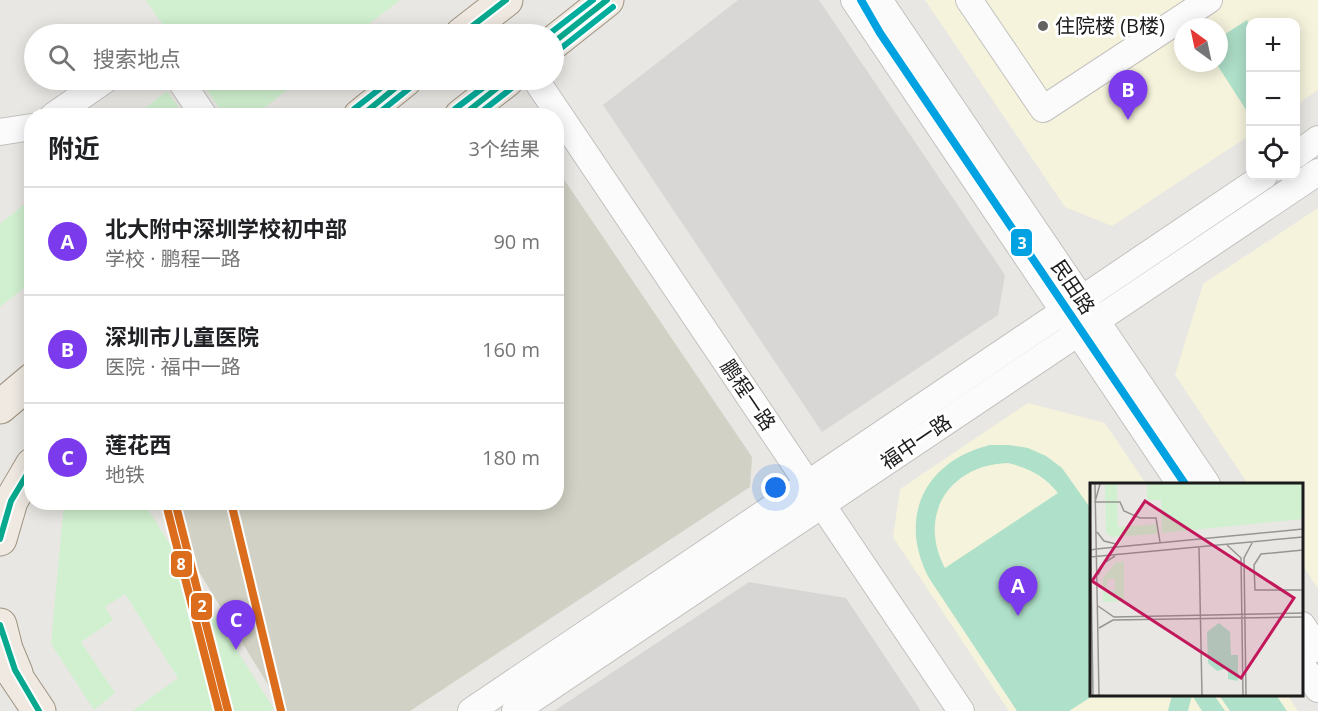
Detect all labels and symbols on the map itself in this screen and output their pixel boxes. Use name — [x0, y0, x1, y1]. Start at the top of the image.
place label: 住院楼 (B楼) — [1055, 12, 1165, 39]
north arrow — [1174, 18, 1228, 72]
marker: 住院楼 (B楼) — [1036, 19, 1050, 33]
pin: B — [1108, 70, 1148, 120]
line badge: 3 — [1010, 228, 1033, 257]
text: 3 — [1017, 232, 1027, 254]
street label: 民田路 — [1045, 254, 1101, 319]
street label: 鹏程一路 — [715, 354, 782, 435]
street label: 福中一路 — [875, 408, 956, 475]
your location — [761, 473, 790, 502]
inset map — [1090, 483, 1303, 696]
line badge: 8 — [170, 550, 193, 578]
text: 8 — [176, 553, 186, 575]
pin: A — [998, 566, 1038, 616]
line badge: 2 — [190, 592, 213, 621]
text: 2 — [197, 595, 207, 617]
pin: C — [216, 600, 256, 650]

